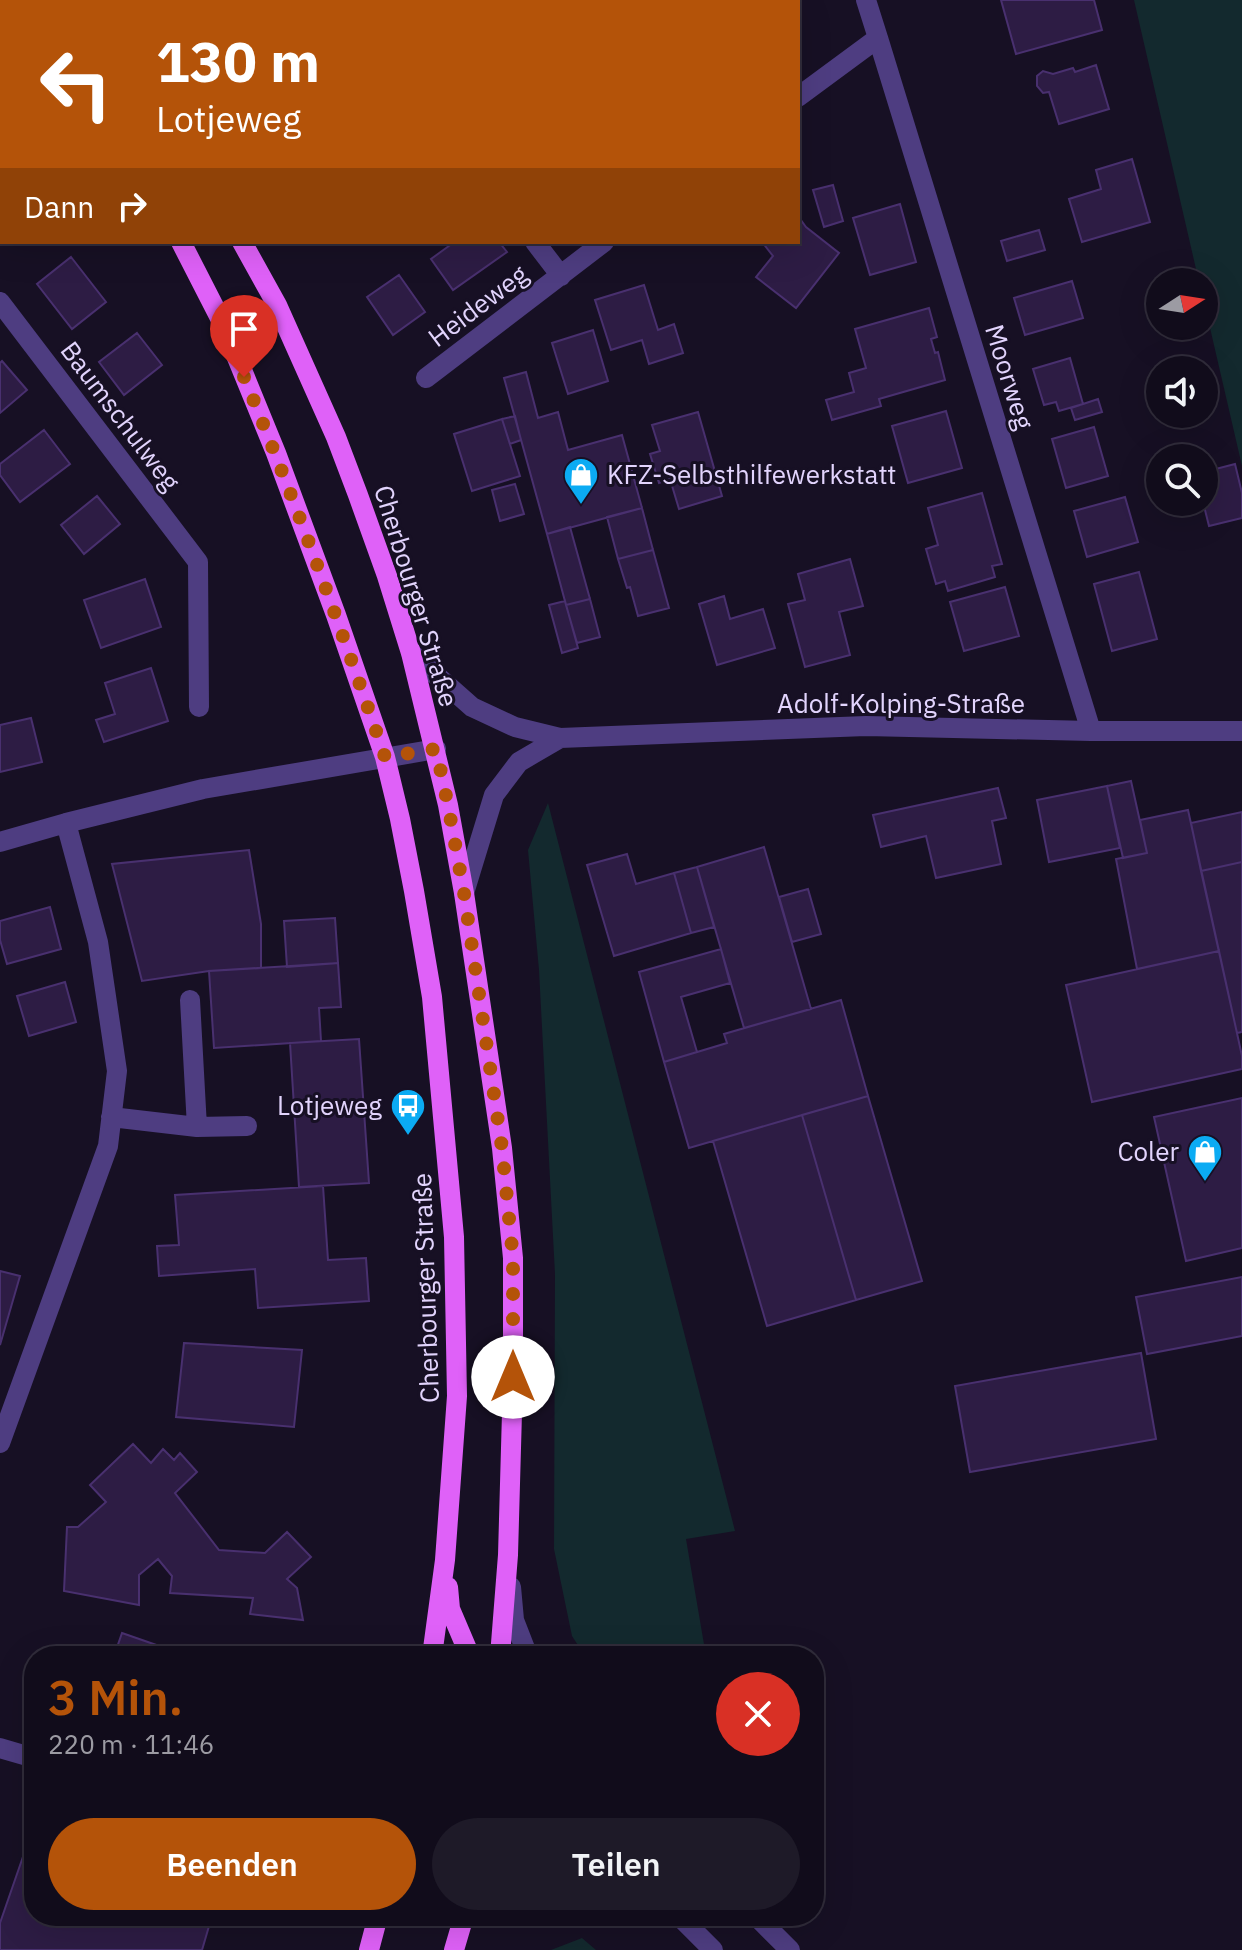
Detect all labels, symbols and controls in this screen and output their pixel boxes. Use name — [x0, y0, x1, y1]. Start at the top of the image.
text: 130 m — [156, 25, 320, 97]
icon: left — [24, 32, 128, 136]
text: Lotjeweg — [156, 95, 301, 142]
icon: right — [110, 184, 154, 228]
text: Dann — [24, 187, 94, 226]
street label: Heideweg — [421, 256, 534, 354]
north arrow — [1146, 268, 1218, 340]
map controls — [1146, 268, 1218, 516]
pin — [210, 295, 278, 377]
icon: arrive — [222, 307, 266, 351]
street label: Moorweg — [978, 320, 1042, 433]
street label: Baumschulweg — [54, 334, 188, 497]
button: sound — [1146, 356, 1218, 428]
button: search — [1146, 444, 1218, 516]
shop icon: KFZ-Selbsthilfewerkstatt — [562, 456, 600, 506]
place label: KFZ-Selbsthilfewerkstatt — [607, 457, 896, 491]
street label: Cherbourger Straße — [367, 481, 467, 711]
street label: Adolf-Kolping-Straße — [777, 686, 1025, 720]
bus stop icon: Lotjeweg — [389, 1087, 427, 1137]
place label: Lotjeweg — [277, 1088, 382, 1122]
shop icon: Coler — [1186, 1133, 1224, 1183]
place label: Coler — [1117, 1134, 1179, 1168]
street label: Cherbourger Straße — [404, 1172, 446, 1404]
position arrow — [471, 1335, 555, 1419]
text: 3 Min. — [48, 1666, 183, 1728]
button: close — [716, 1672, 800, 1756]
text: 220 m · 11:46 — [48, 1727, 214, 1761]
button: Beenden — [48, 1818, 416, 1910]
button: Teilen — [432, 1818, 800, 1910]

